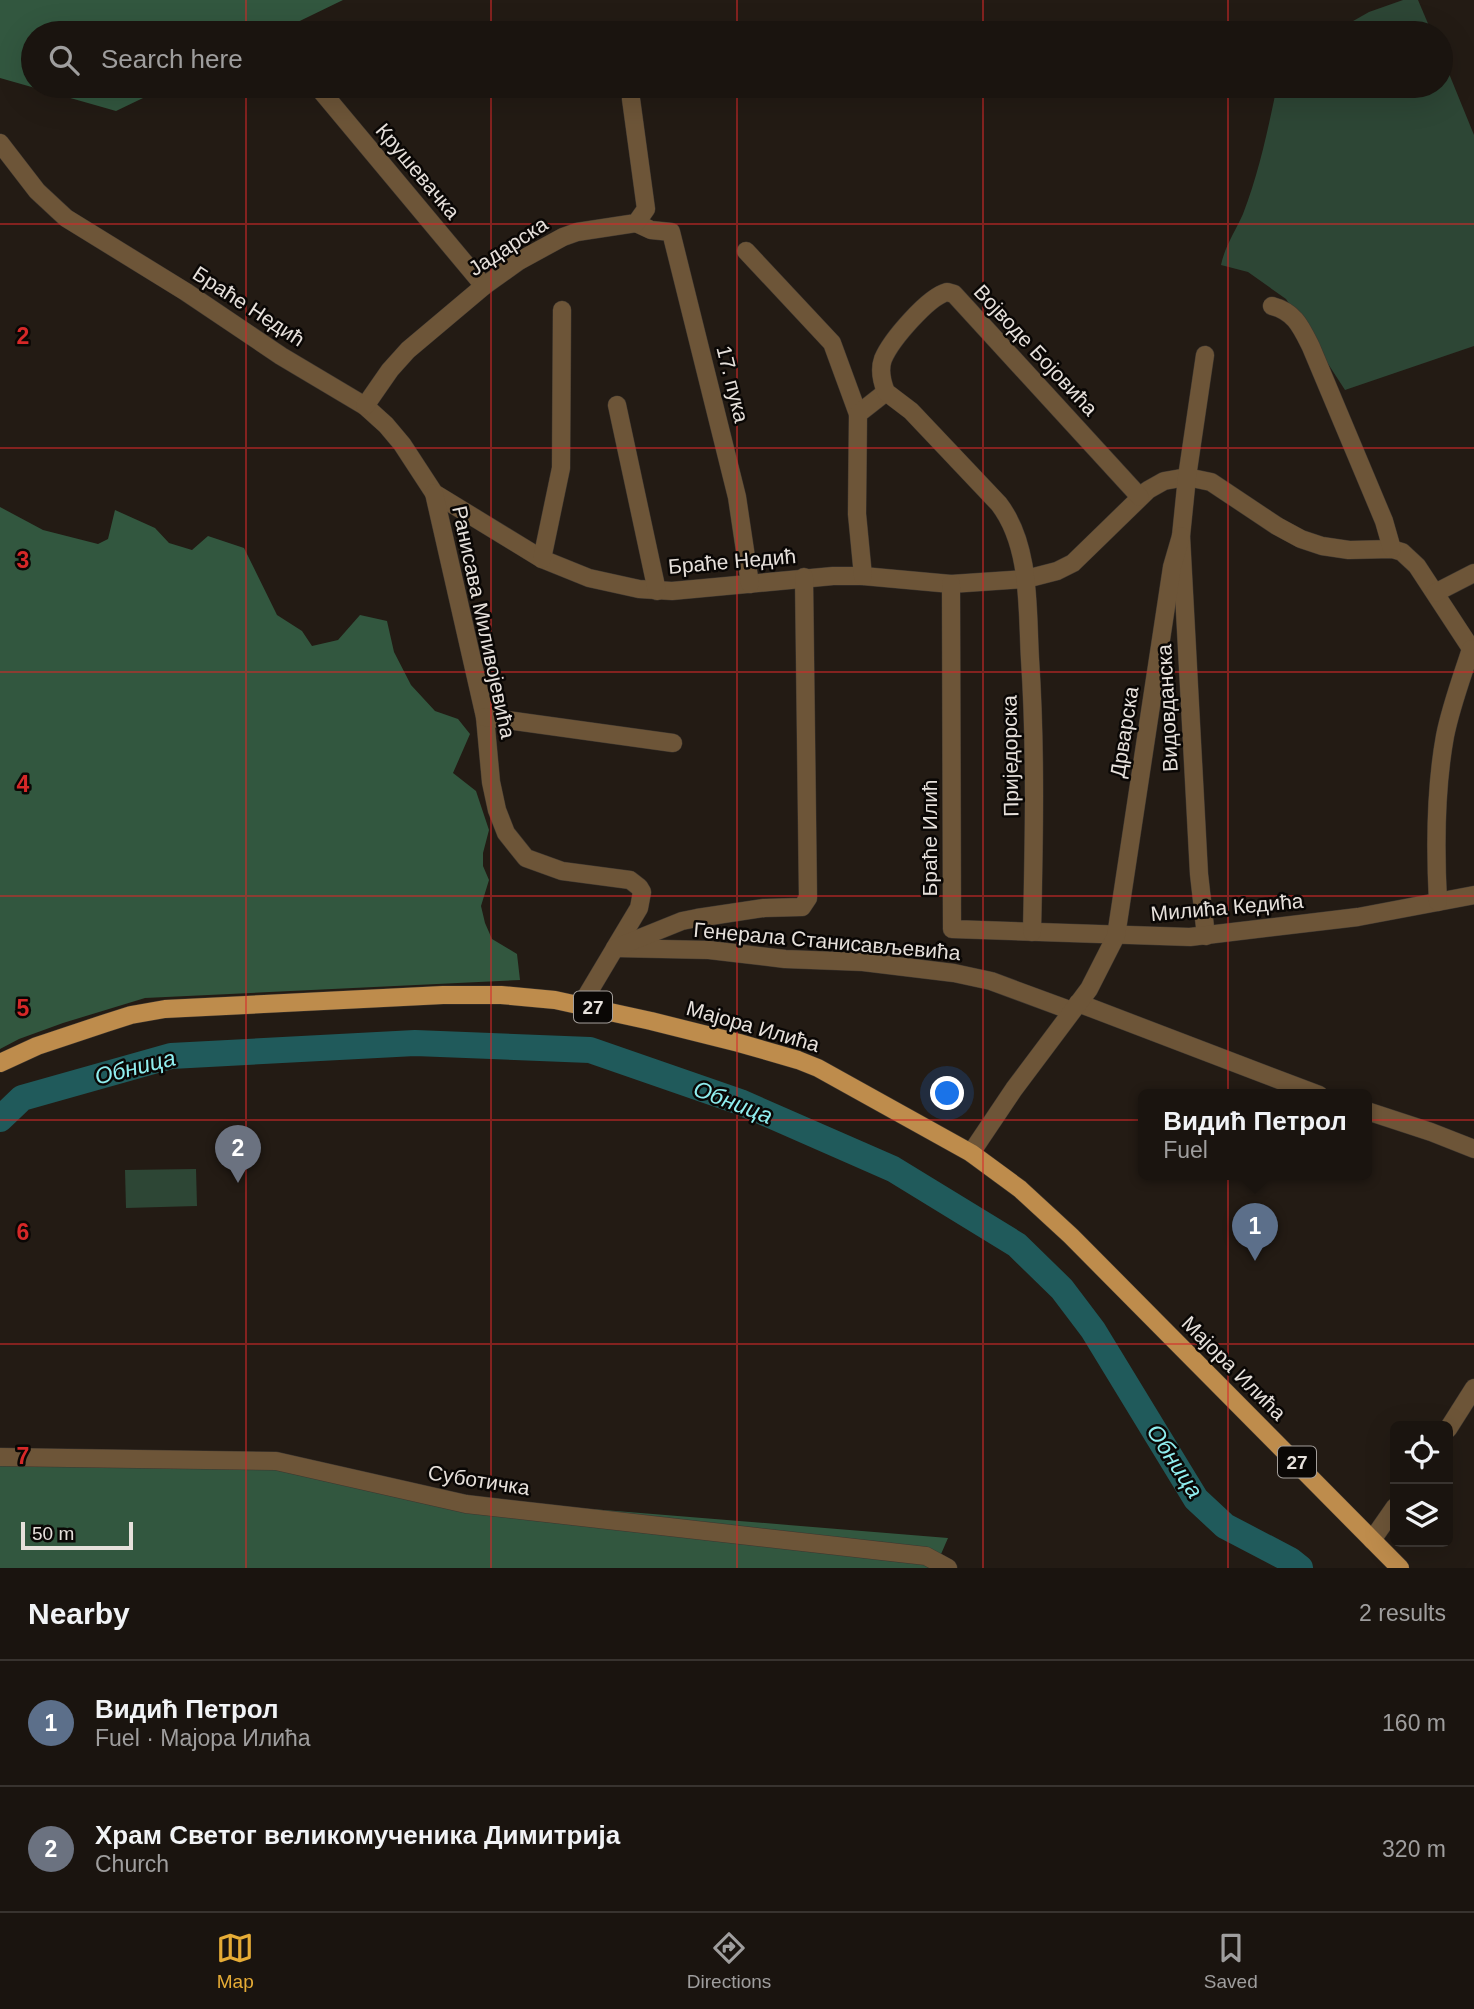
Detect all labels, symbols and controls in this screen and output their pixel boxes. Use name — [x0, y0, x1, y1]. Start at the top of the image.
search box — [21, 21, 1453, 98]
icon: search — [45, 41, 83, 79]
text: Search here — [101, 44, 243, 74]
street label: Крушевачка — [372, 119, 465, 223]
street label: Јадарска — [464, 212, 552, 280]
street label: Браће Недић — [189, 261, 309, 351]
street label: Војводе Бојовића — [970, 280, 1103, 420]
text: 2 — [17, 323, 29, 349]
street label: 17. пука — [712, 343, 754, 425]
street label: Ранисава Миливојевића — [448, 504, 520, 741]
street label: Браће Недић — [667, 544, 797, 578]
text: 3 — [17, 547, 29, 573]
street label: Видовданска — [1152, 643, 1182, 772]
street label: Дрварска — [1105, 684, 1143, 779]
street label: Приједорска — [997, 695, 1023, 817]
text: 4 — [17, 771, 30, 797]
street label: Браће Илић — [918, 779, 941, 897]
street label: Милића Кедића — [1150, 889, 1305, 925]
street label: Генерала Станисављевића — [693, 918, 962, 964]
road number: 27 — [574, 992, 612, 1023]
text: 5 — [17, 995, 30, 1021]
street label: Мајора Илића — [684, 996, 823, 1056]
water label: Обница — [92, 1044, 178, 1090]
water label: Обница — [690, 1075, 776, 1129]
your location — [930, 1076, 964, 1110]
popup — [1138, 1089, 1372, 1180]
text: Видић Петрол — [1163, 1106, 1347, 1136]
pin: 2 — [215, 1125, 261, 1183]
text: Fuel — [1163, 1137, 1208, 1163]
pin: 1 — [1232, 1203, 1278, 1261]
text: 6 — [17, 1219, 29, 1245]
street label: Мајора Илића — [1177, 1311, 1291, 1425]
water label: Обница — [1142, 1419, 1208, 1503]
map controls — [1390, 1421, 1453, 1547]
button: locate — [1390, 1421, 1453, 1484]
text: 7 — [17, 1443, 29, 1469]
road number: 27 — [1278, 1446, 1316, 1478]
street label: Суботичка — [426, 1461, 532, 1499]
button: layers — [1390, 1484, 1453, 1547]
scale bar — [21, 1519, 133, 1551]
text: 50 m — [32, 1523, 74, 1544]
text: Nearby — [28, 1597, 130, 1630]
text: 2 results — [1359, 1600, 1446, 1626]
text: Видић Петрол — [95, 1694, 279, 1724]
text: 1 — [45, 1710, 57, 1736]
text: 160 m — [1382, 1710, 1446, 1736]
text: Fuel · Мајора Илића — [95, 1725, 311, 1751]
text: Храм Светог великомученика Димитрија — [95, 1820, 620, 1850]
text: 2 — [45, 1836, 57, 1862]
text: 320 m — [1382, 1836, 1446, 1862]
text: Church — [95, 1851, 169, 1877]
tab: Map — [216, 1929, 254, 1993]
tab: Directions — [687, 1929, 771, 1993]
tab: Saved — [1204, 1929, 1258, 1993]

